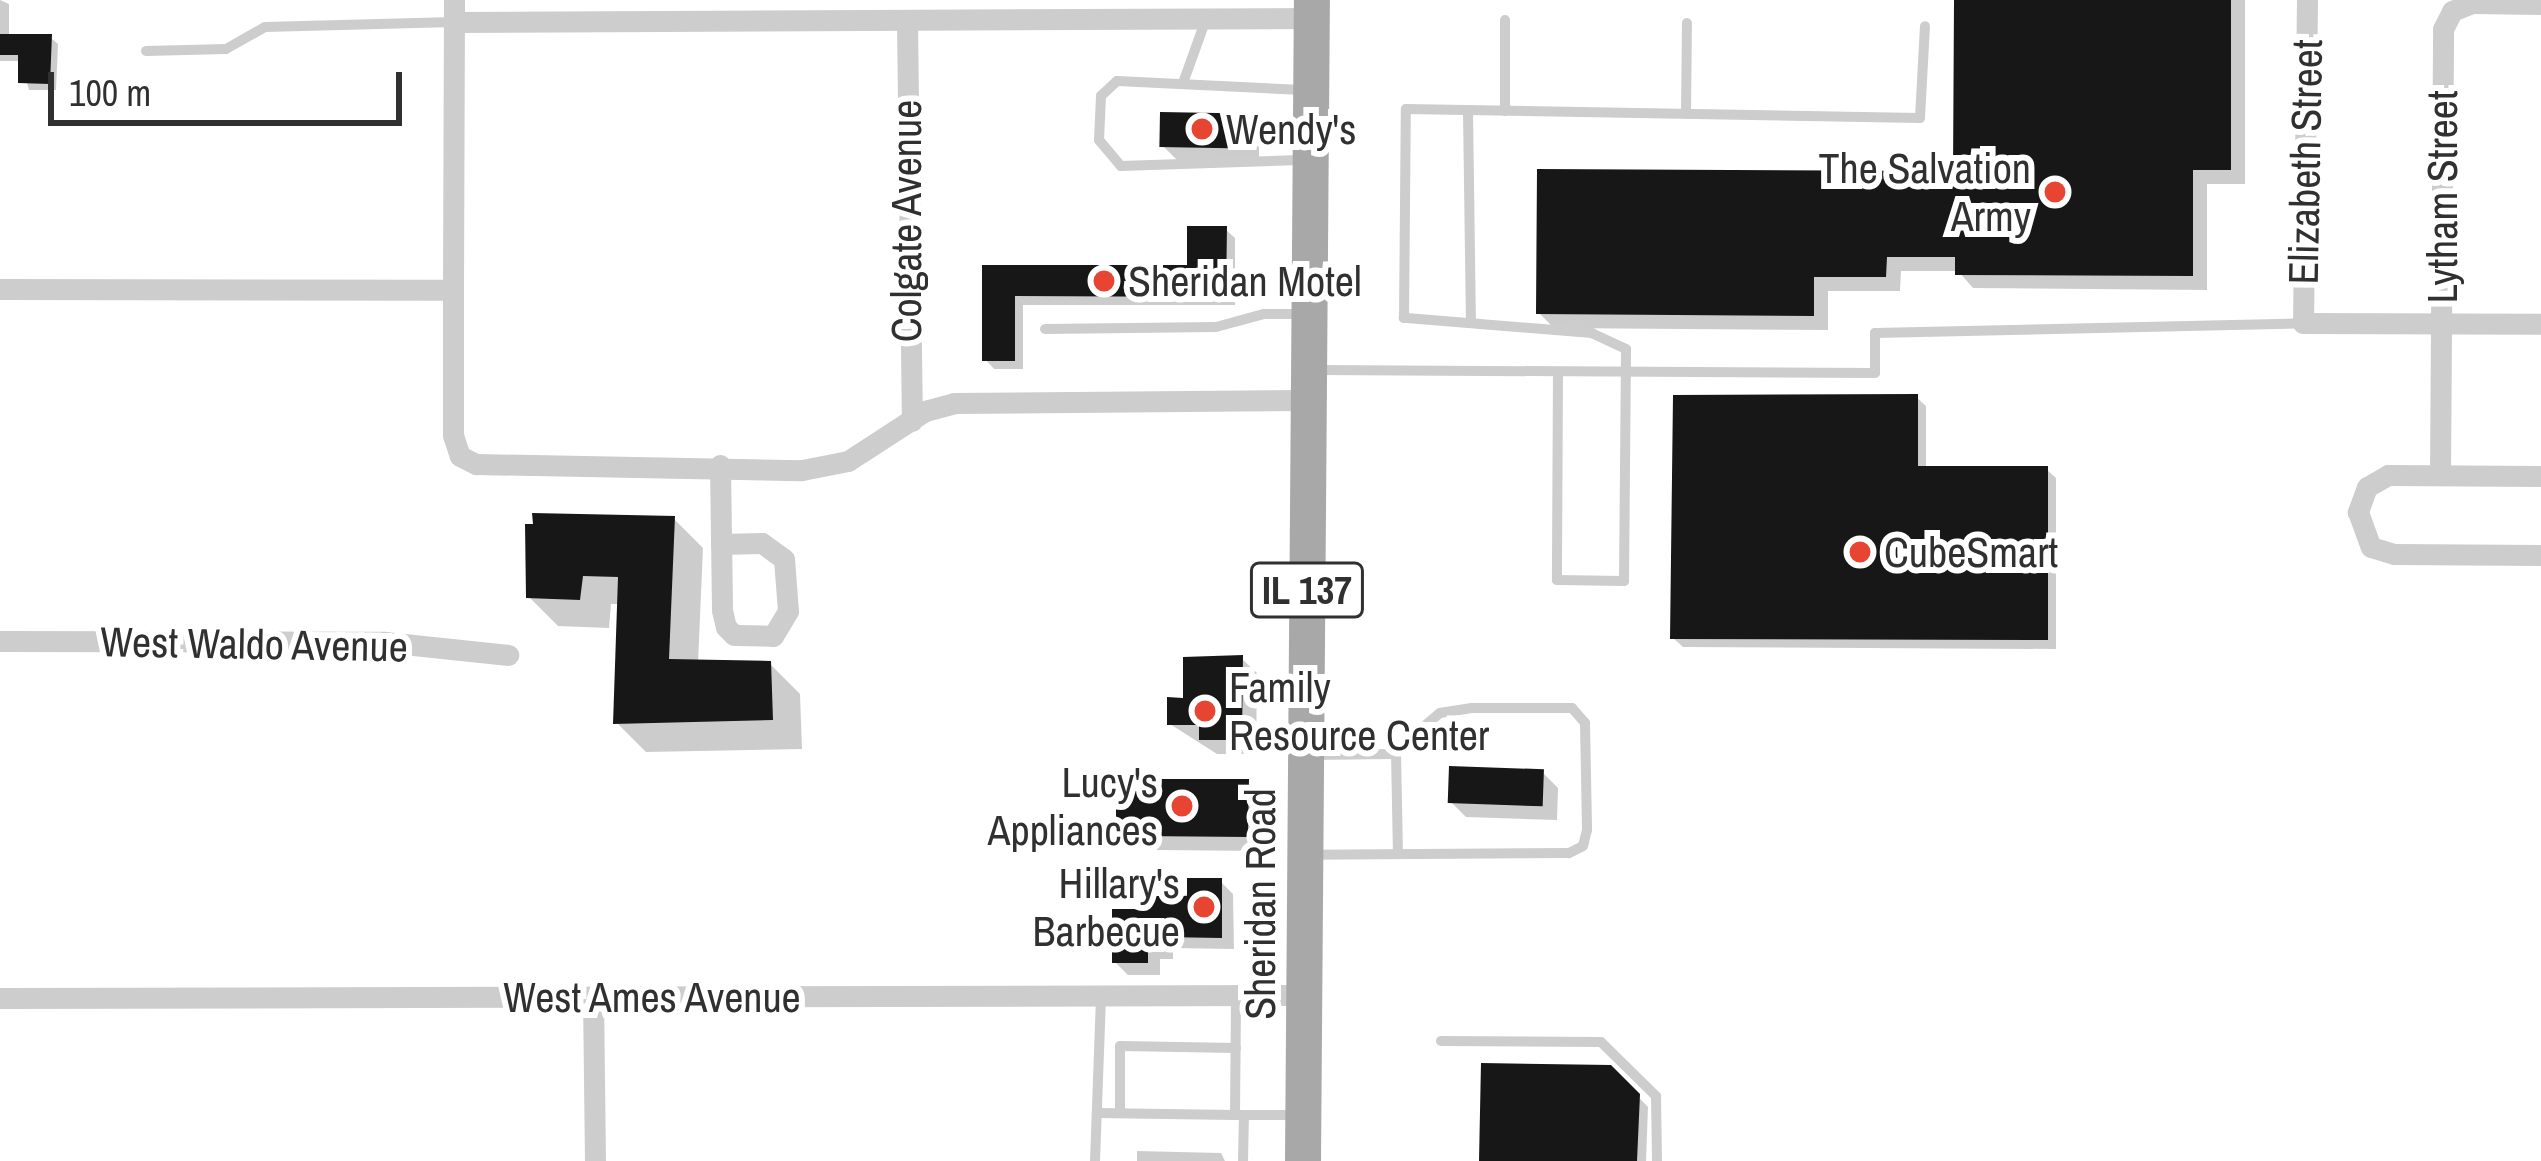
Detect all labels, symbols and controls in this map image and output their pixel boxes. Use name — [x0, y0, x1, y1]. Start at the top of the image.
street label: Elizabeth Street — [2278, 39, 2332, 285]
scale bar — [54, 48, 408, 122]
text: 100 m — [69, 69, 151, 117]
street label: Lytham Street — [2417, 90, 2467, 304]
street label: Colgate Avenue — [881, 99, 931, 343]
place label: Wendy's — [1226, 104, 1356, 154]
marker: Wendy's — [1189, 116, 1215, 142]
place label: The Salvation Army — [1818, 143, 2031, 242]
marker: The Salvation Army — [2042, 179, 2068, 205]
place label: Sheridan Motel — [1128, 256, 1362, 306]
marker: Sheridan Motel — [1091, 268, 1117, 294]
place label: CubeSmart — [1884, 527, 2058, 577]
marker: CubeSmart — [1847, 539, 1873, 565]
road number: IL 137 — [1247, 557, 1367, 623]
street label: West Waldo Avenue — [99, 616, 409, 672]
place label: Family Resource Center — [1229, 662, 1489, 760]
marker: Family Resource Center — [1192, 698, 1218, 724]
place label: Lucy's Appliances — [988, 757, 1158, 856]
street label: Sheridan Road — [1235, 788, 1285, 1020]
marker: Lucy's Appliances — [1169, 793, 1195, 819]
place label: Hillary's Barbecue — [1033, 858, 1180, 956]
marker: Hillary's Barbecue — [1191, 894, 1217, 920]
street label: West Ames Avenue — [501, 972, 803, 1022]

